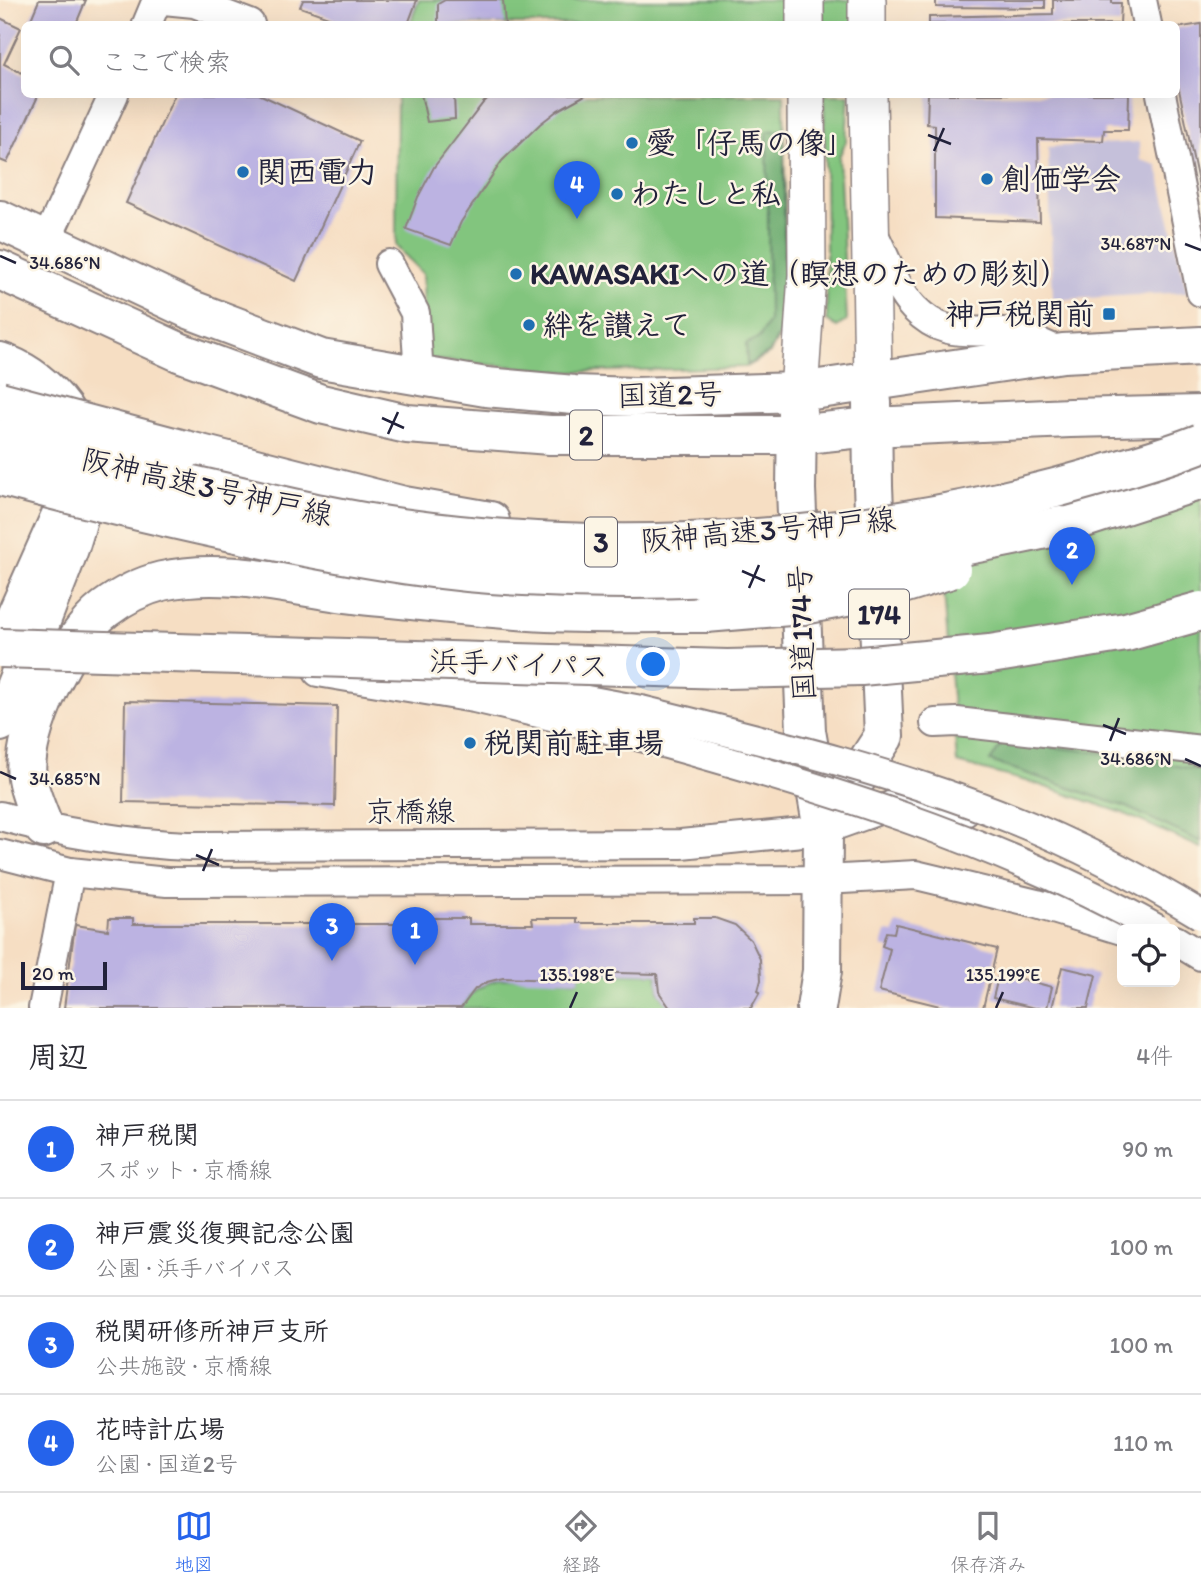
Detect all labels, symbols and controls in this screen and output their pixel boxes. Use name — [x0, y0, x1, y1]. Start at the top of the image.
search box — [21, 21, 1180, 98]
icon: search — [45, 41, 83, 79]
text: ここで検索 — [101, 46, 231, 78]
place label: 愛「仔馬の像」 — [646, 124, 856, 161]
marker: 愛「仔馬の像」 — [624, 135, 640, 151]
place label: 関西電力 — [257, 153, 377, 190]
place label: 創価学会 — [1001, 160, 1121, 197]
pin: 4 — [554, 161, 600, 219]
marker: 関西電力 — [235, 164, 251, 180]
marker: 創価学会 — [979, 171, 995, 187]
place label: わたしと私 — [631, 175, 781, 212]
marker: わたしと私 — [609, 186, 625, 202]
text: 34.687°N — [1101, 233, 1171, 255]
text: 34.686°N — [29, 252, 101, 274]
place label: KAWASAKIへの道（瞑想のための彫刻） — [530, 255, 1070, 292]
marker: KAWASAKIへの道（瞑想のための彫刻） — [508, 266, 524, 282]
place label: 神戸税関前 — [945, 295, 1095, 332]
place label: 絆を讃えて — [543, 306, 691, 343]
marker: 神戸税関前 — [1101, 306, 1117, 322]
marker: 絆を讃えて — [521, 317, 537, 333]
street label: 国道2号 — [617, 375, 723, 414]
road number: 2 — [570, 410, 602, 460]
street label: 阪神高速3号神戸線 — [78, 440, 336, 533]
street label: 阪神高速3号神戸線 — [639, 500, 897, 559]
road number: 3 — [585, 518, 617, 566]
pin: 2 — [1049, 527, 1095, 585]
street label: 国道174号 — [781, 564, 822, 702]
road number: 174 — [849, 590, 909, 638]
street label: 浜手バイパス — [429, 642, 609, 685]
your location — [636, 647, 670, 681]
place label: 税関前駐車場 — [484, 724, 664, 761]
marker: 税関前駐車場 — [462, 735, 478, 751]
text: 34.686°N — [1100, 748, 1172, 770]
text: 34.685°N — [29, 768, 101, 790]
street label: 京橋線 — [365, 793, 455, 830]
pin: 3 — [309, 903, 355, 961]
pin: 1 — [392, 907, 438, 965]
map controls — [1117, 924, 1180, 987]
button: locate — [1117, 924, 1180, 987]
scale bar — [21, 959, 107, 991]
text: 20 m — [32, 962, 74, 985]
text: 135.198°E — [540, 964, 615, 986]
text: 135.199°E — [966, 964, 1040, 986]
text: 周辺 — [28, 1038, 88, 1075]
text: 4件 — [1136, 1042, 1173, 1070]
text: 神戸税関 — [95, 1119, 199, 1151]
text: 1 — [46, 1135, 56, 1163]
text: 90 m — [1122, 1135, 1173, 1163]
text: スポット · 京橋線 — [95, 1156, 272, 1184]
text: 神戸震災復興記念公園 — [95, 1217, 355, 1249]
text: 2 — [45, 1233, 57, 1261]
text: 100 m — [1109, 1233, 1173, 1261]
text: 公園 · 浜手バイパス — [95, 1254, 294, 1282]
text: 税関研修所神戸支所 — [95, 1315, 329, 1347]
text: 3 — [45, 1331, 57, 1359]
text: 100 m — [1109, 1331, 1173, 1359]
text: 公共施設 · 京橋線 — [95, 1352, 272, 1380]
text: 花時計広場 — [95, 1413, 225, 1445]
text: 4 — [44, 1429, 58, 1457]
text: 110 m — [1113, 1429, 1173, 1457]
text: 公園 · 国道2号 — [95, 1450, 238, 1478]
tab: 地図 — [175, 1507, 213, 1576]
tab: 経路 — [562, 1507, 600, 1576]
tab: 保存済み — [950, 1507, 1026, 1576]

